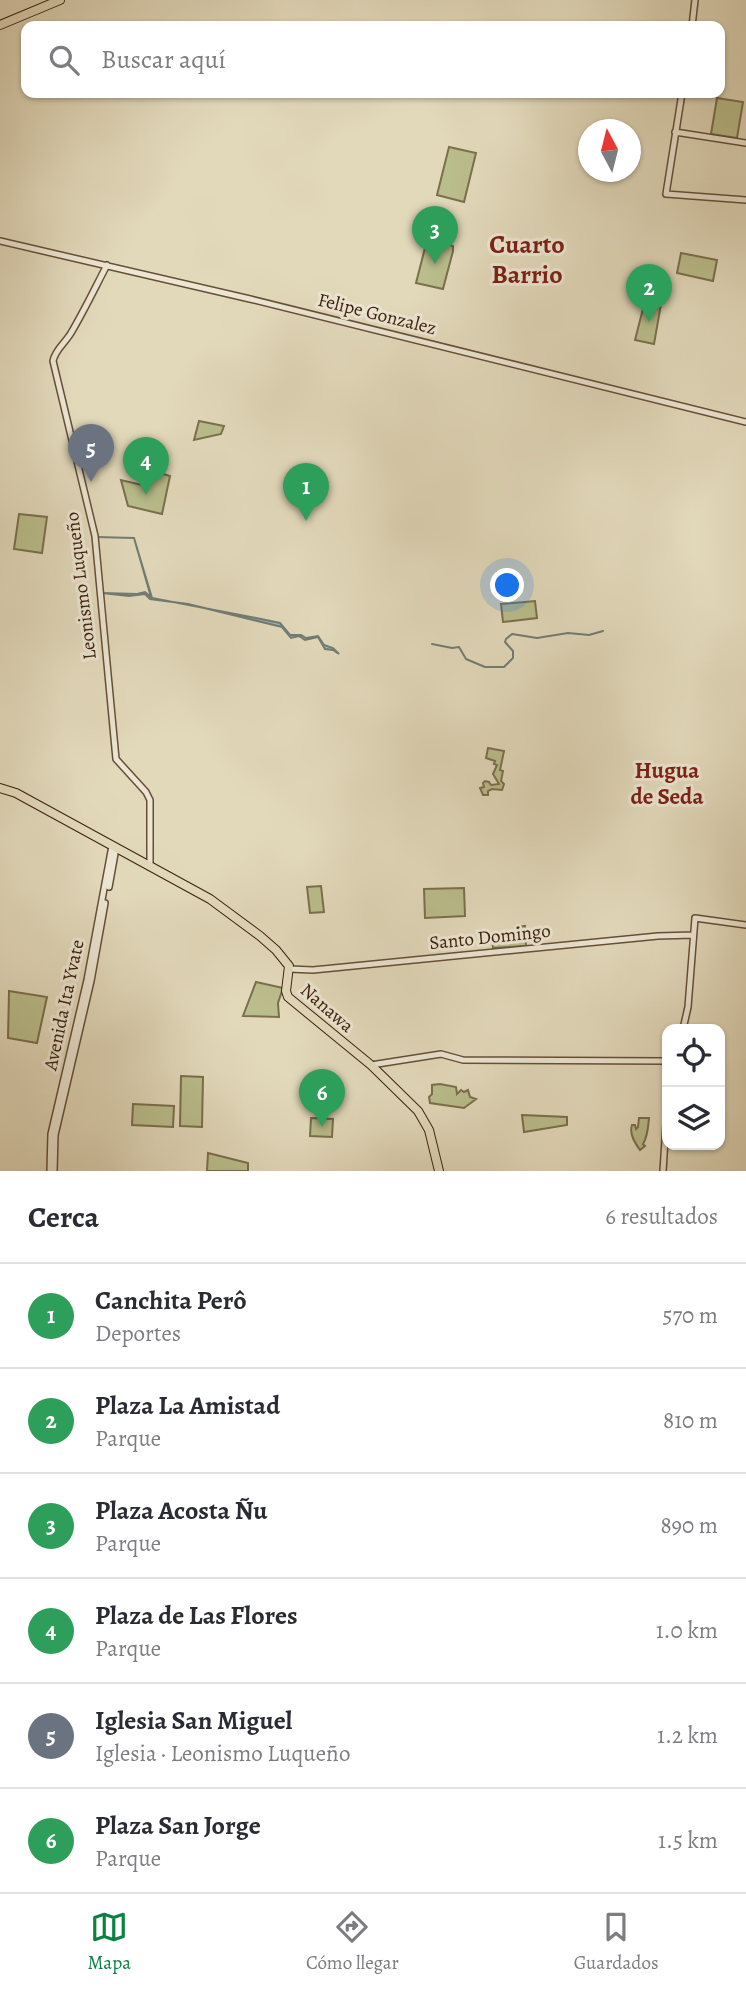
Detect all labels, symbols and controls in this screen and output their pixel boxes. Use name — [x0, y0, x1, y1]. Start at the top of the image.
search box — [21, 21, 725, 98]
icon: search — [45, 41, 83, 79]
text: Buscar aquí — [101, 42, 226, 77]
north arrow — [578, 119, 641, 182]
pin: 3 — [412, 206, 458, 264]
district label: Cuarto Barrio — [489, 227, 565, 292]
pin: 2 — [626, 264, 672, 322]
street label: Felipe Gonzalez — [315, 287, 439, 341]
pin: 5 — [68, 424, 114, 482]
pin: 4 — [123, 437, 169, 495]
pin: 1 — [283, 463, 329, 521]
street label: Leonismo Luqueño — [59, 511, 103, 661]
your location — [490, 568, 524, 602]
district label: Hugua de Seda — [630, 755, 704, 812]
street label: Santo Domingo — [428, 918, 552, 956]
street label: Avenida Ita Yvate — [37, 937, 91, 1074]
street label: Nanawa — [295, 978, 359, 1039]
map controls — [662, 1024, 725, 1150]
button: locate — [662, 1024, 725, 1087]
pin: 6 — [299, 1069, 345, 1127]
button: layers — [662, 1087, 725, 1150]
text: Cerca — [28, 1197, 99, 1237]
text: 6 resultados — [605, 1201, 718, 1232]
text: Canchita Perô — [95, 1283, 246, 1318]
text: 1 — [47, 1300, 55, 1331]
text: 570 m — [663, 1300, 718, 1331]
text: Deportes — [95, 1318, 181, 1349]
text: Plaza La Amistad — [95, 1388, 280, 1423]
text: 2 — [45, 1405, 57, 1436]
text: 810 m — [663, 1405, 718, 1436]
text: Parque — [95, 1423, 161, 1454]
text: Plaza Acosta Ñu — [95, 1493, 268, 1528]
text: 3 — [46, 1510, 56, 1541]
text: 890 m — [660, 1510, 718, 1541]
text: Parque — [95, 1528, 161, 1559]
text: Plaza de Las Flores — [95, 1598, 298, 1633]
text: 4 — [46, 1615, 56, 1646]
text: 1.0 km — [656, 1615, 718, 1646]
text: Parque — [95, 1633, 161, 1664]
text: Iglesia San Miguel — [95, 1703, 292, 1738]
text: 5 — [46, 1720, 56, 1751]
text: 1.2 km — [657, 1720, 718, 1751]
text: Iglesia · Leonismo Luqueño — [95, 1738, 350, 1769]
text: Plaza San Jorge — [95, 1808, 261, 1843]
text: 6 — [46, 1825, 56, 1856]
text: 1.5 km — [658, 1825, 718, 1856]
text: Parque — [95, 1843, 161, 1874]
tab: Mapa — [87, 1908, 131, 1976]
tab: Cómo llegar — [306, 1908, 399, 1976]
tab: Guardados — [574, 1908, 659, 1976]

